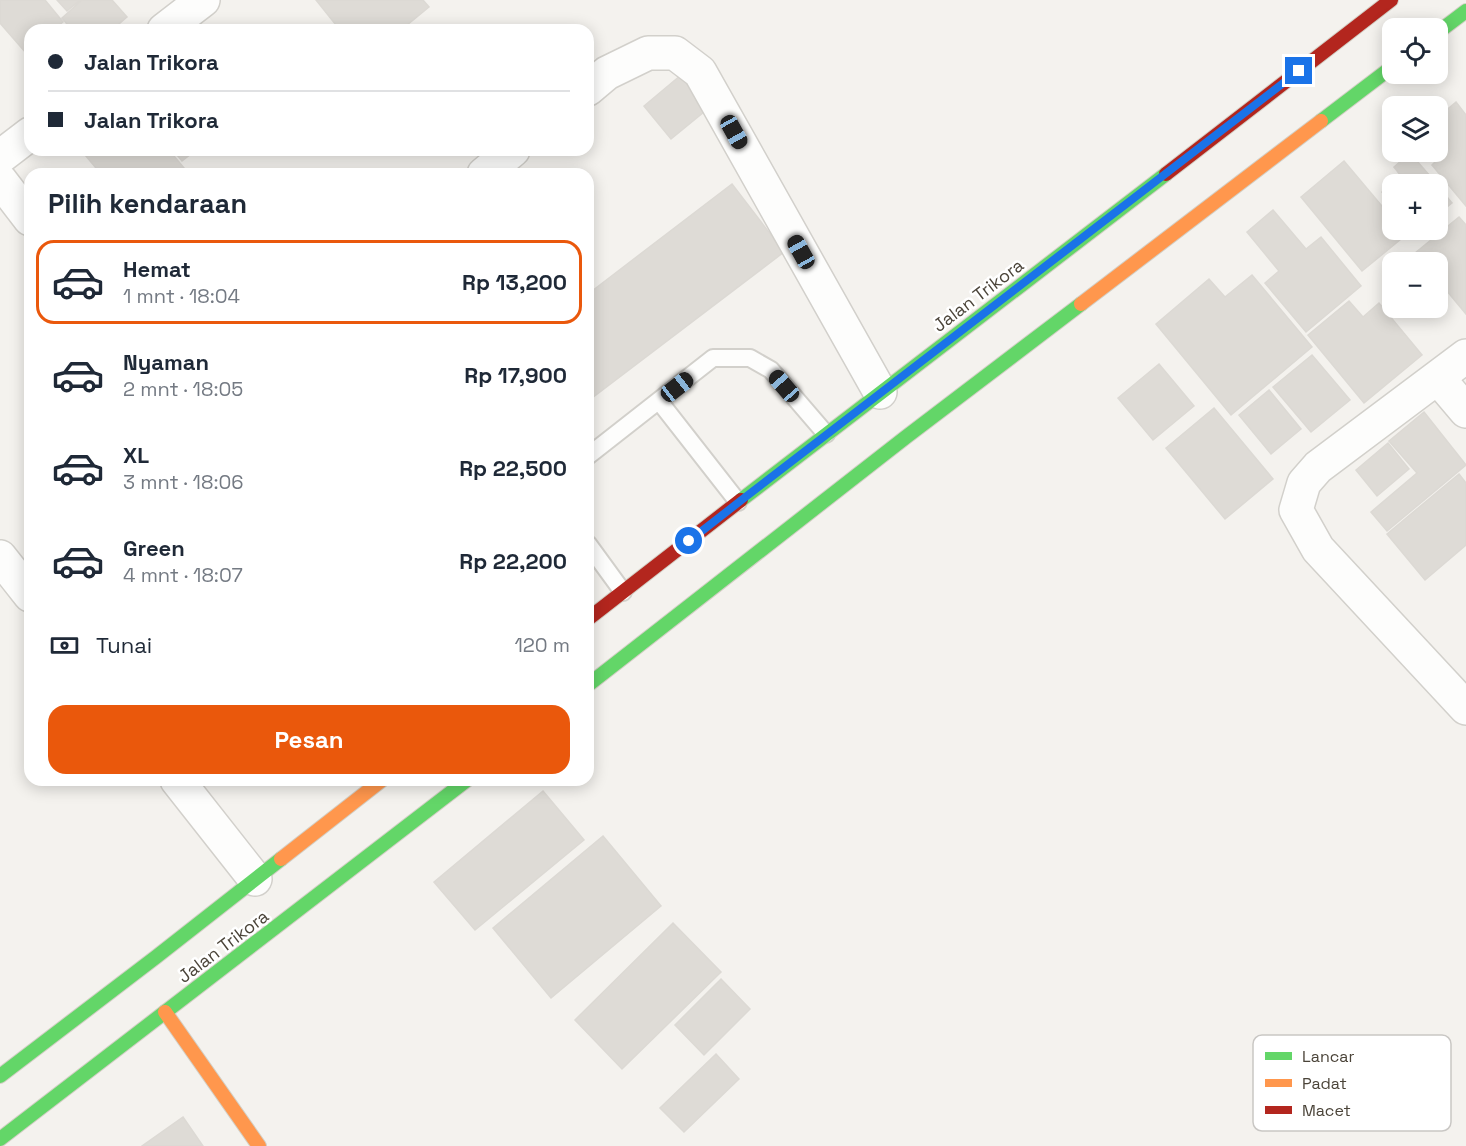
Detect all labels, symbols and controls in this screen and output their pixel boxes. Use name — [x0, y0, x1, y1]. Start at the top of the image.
map controls — [1382, 18, 1448, 318]
button: locate — [1382, 18, 1448, 84]
text: Jalan Trikora — [84, 48, 219, 76]
route end — [1285, 57, 1312, 84]
button: layers — [1382, 96, 1448, 162]
text: Jalan Trikora — [84, 106, 219, 134]
car — [717, 112, 751, 152]
button: + — [1382, 174, 1448, 240]
text: Pilih kendaraan — [48, 186, 247, 221]
car — [784, 232, 818, 272]
button: − — [1382, 252, 1448, 318]
street label: Jalan Trikora — [928, 253, 1028, 337]
icon: car — [51, 255, 105, 309]
text: Hemat — [123, 255, 191, 283]
text: Rp 13,200 — [462, 268, 567, 296]
text: 1 mnt · 18:04 — [123, 283, 240, 309]
icon: car — [51, 348, 105, 402]
text: Nyaman — [123, 348, 209, 376]
text: Rp 17,900 — [464, 361, 567, 389]
car — [765, 367, 803, 405]
car — [657, 369, 697, 405]
text: 2 mnt · 18:05 — [123, 376, 243, 402]
icon: car — [51, 441, 105, 495]
text: XL — [123, 441, 149, 469]
text: Rp 22,500 — [459, 454, 567, 482]
text: 3 mnt · 18:06 — [123, 469, 244, 495]
route start — [675, 527, 702, 554]
icon: car — [51, 534, 105, 588]
text: Green — [123, 534, 185, 562]
text: Rp 22,200 — [459, 547, 567, 575]
text: 4 mnt · 18:07 — [123, 562, 243, 588]
icon: cash — [48, 629, 81, 662]
text: Tunai — [96, 631, 152, 659]
text: 120 m — [514, 632, 570, 658]
button: Pesan — [48, 705, 570, 774]
street label: Jalan Trikora — [173, 904, 273, 988]
legend — [1253, 1035, 1451, 1131]
text: Lancar — [1302, 1046, 1355, 1067]
text: Padat — [1302, 1073, 1347, 1094]
text: Macet — [1302, 1100, 1351, 1121]

